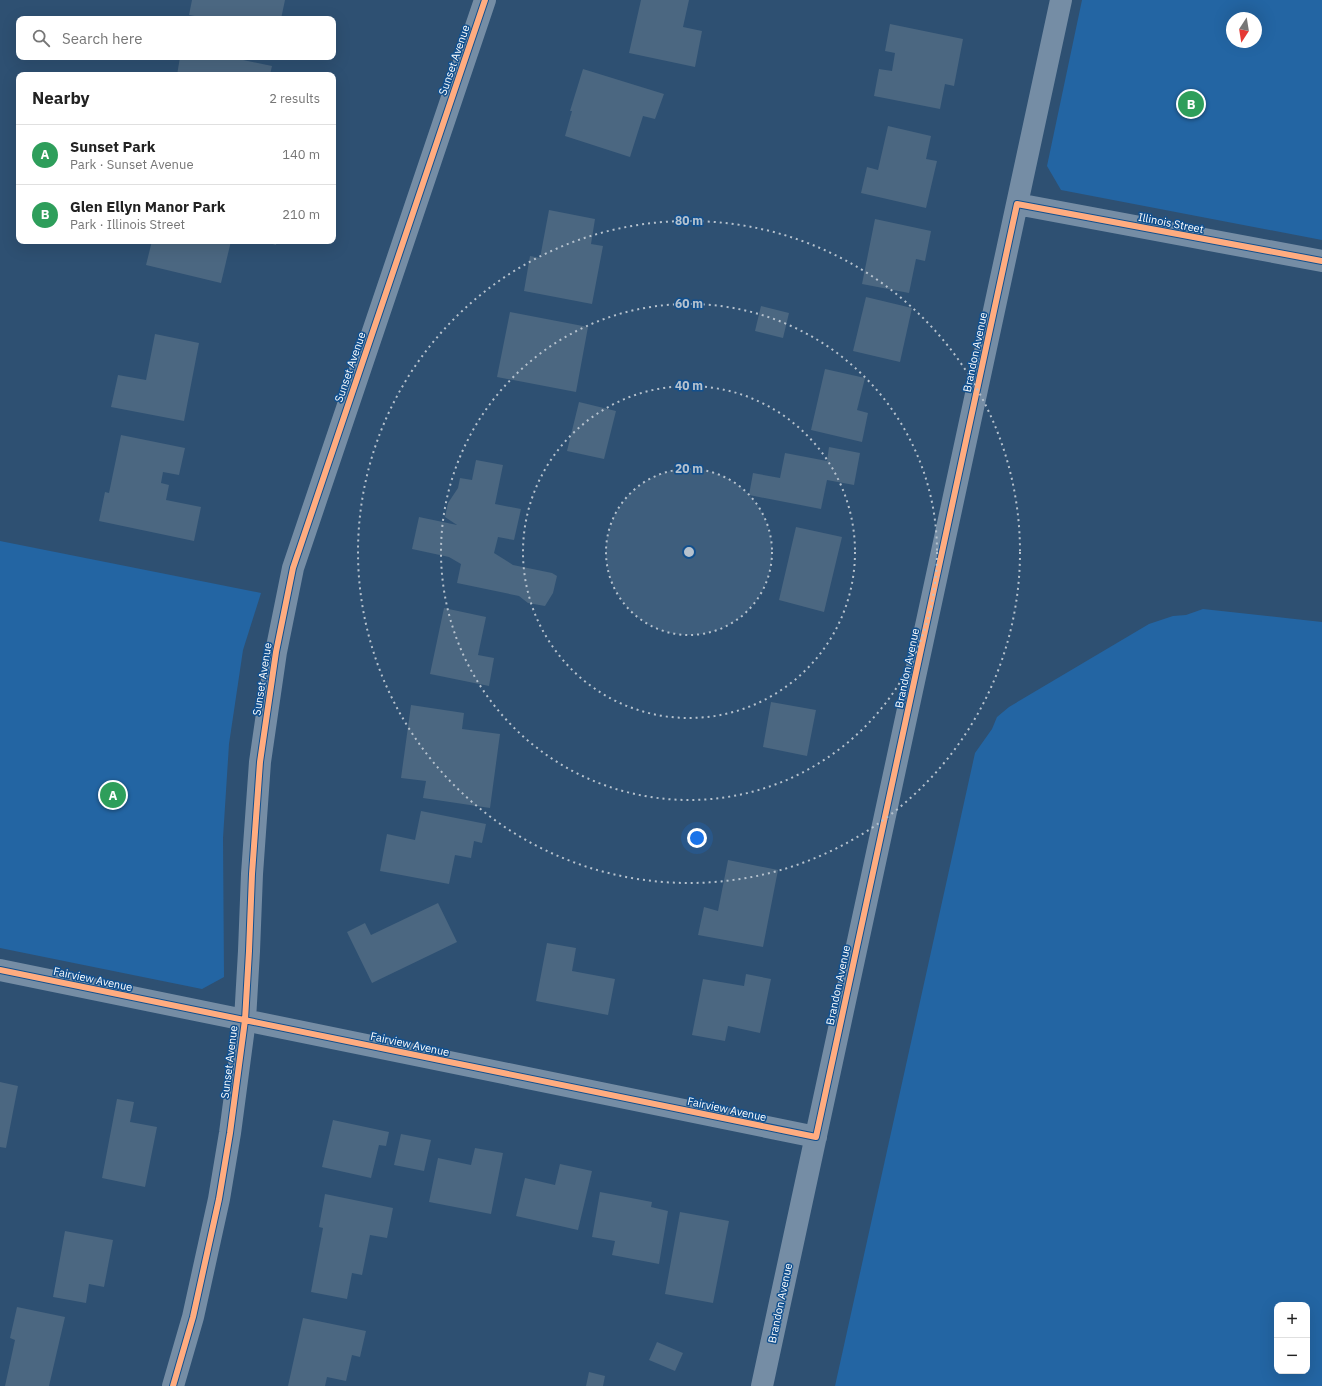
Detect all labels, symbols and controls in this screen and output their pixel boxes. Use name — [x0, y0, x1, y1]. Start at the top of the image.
north arrow — [1226, 12, 1262, 48]
search box — [16, 16, 336, 60]
street label: Sunset Avenue — [435, 23, 473, 97]
icon: search — [30, 27, 52, 49]
text: Search here — [62, 29, 142, 48]
text: Nearby — [32, 87, 90, 109]
pin: B — [1178, 89, 1204, 119]
text: 2 results — [269, 90, 320, 107]
text: Sunset Park — [70, 137, 155, 156]
text: A — [41, 146, 49, 163]
text: 140 m — [282, 146, 320, 163]
text: Park · Sunset Avenue — [70, 156, 194, 173]
text: Glen Ellyn Manor Park — [70, 197, 225, 216]
text: B — [41, 206, 49, 223]
text: 210 m — [282, 206, 320, 223]
street label: Illinois Street — [1137, 210, 1205, 236]
text: 80 m — [675, 213, 703, 228]
text: Park · Illinois Street — [70, 216, 185, 233]
text: 60 m — [675, 296, 703, 311]
street label: Brandon Avenue — [960, 311, 990, 393]
street label: Sunset Avenue — [331, 330, 369, 404]
text: 40 m — [675, 378, 703, 393]
text: 20 m — [675, 461, 703, 476]
centre of rings — [682, 545, 696, 559]
street label: Brandon Avenue — [892, 627, 922, 709]
street label: Sunset Avenue — [249, 642, 275, 716]
pin: A — [100, 780, 126, 810]
your location — [687, 828, 707, 848]
street label: Brandon Avenue — [823, 944, 853, 1026]
street label: Fairview Avenue — [52, 964, 134, 994]
street label: Sunset Avenue — [218, 1025, 240, 1099]
street label: Fairview Avenue — [369, 1029, 451, 1059]
street label: Fairview Avenue — [686, 1094, 768, 1124]
street label: Brandon Avenue — [765, 1262, 795, 1344]
map controls — [1274, 1302, 1310, 1374]
button: + — [1274, 1302, 1310, 1338]
button: − — [1274, 1338, 1310, 1374]

